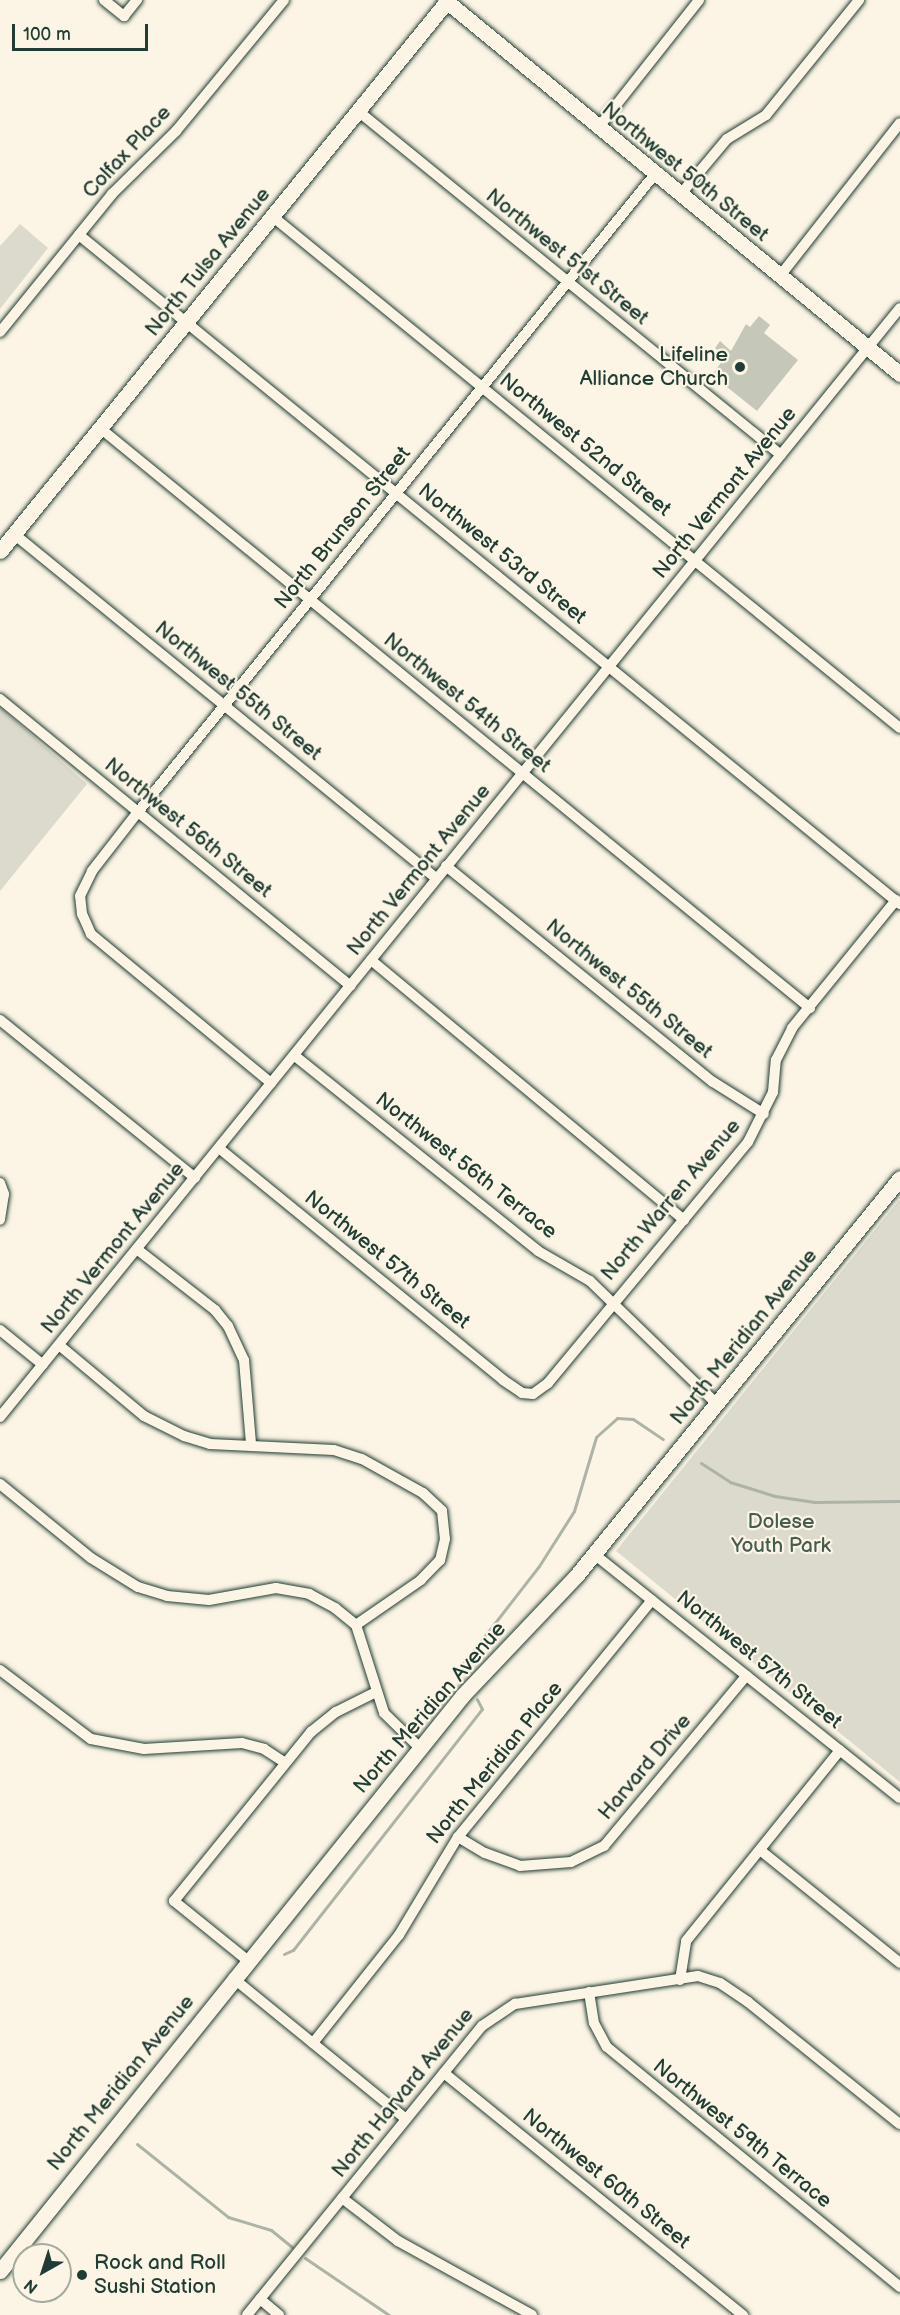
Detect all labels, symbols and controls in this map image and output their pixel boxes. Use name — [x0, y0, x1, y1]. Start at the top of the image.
scale bar — [15, 12, 152, 50]
text: 100 m — [23, 24, 71, 45]
street label: Northwest 50th Street — [596, 97, 774, 247]
street label: Colfax Place — [78, 100, 176, 204]
street label: North Tulsa Avenue — [140, 182, 276, 342]
street label: Northwest 51st Street — [480, 183, 654, 331]
place label: Lifeline Alliance Church — [580, 342, 728, 392]
marker: Lifeline Alliance Church — [733, 360, 747, 374]
street label: Northwest 52nd Street — [494, 368, 676, 522]
street label: North Vermont Avenue — [648, 402, 802, 584]
street label: North Brunson Street — [270, 441, 416, 615]
street label: Northwest 53rd Street — [413, 478, 591, 630]
street label: Northwest 55th Street — [149, 616, 327, 766]
street label: Northwest 54th Street — [378, 628, 556, 778]
street label: Northwest 56th Street — [99, 753, 277, 903]
street label: North Vermont Avenue — [342, 779, 496, 961]
street label: Northwest 55th Street — [540, 914, 718, 1064]
street label: Northwest 56th Terrace — [370, 1087, 562, 1245]
street label: North Warren Avenue — [596, 1114, 746, 1286]
street label: North Vermont Avenue — [36, 1157, 190, 1339]
street label: Northwest 57th Street — [299, 1185, 475, 1335]
street label: North Meridian Avenue — [665, 1244, 823, 1430]
park label: Dolese Youth Park — [731, 1509, 831, 1559]
street label: Northwest 57th Street — [671, 1585, 847, 1735]
street label: North Meridian Avenue — [349, 1617, 511, 1799]
street label: North Meridian Place — [422, 1677, 568, 1849]
street label: Harvard Drive — [593, 1709, 697, 1825]
street label: North Meridian Avenue — [42, 1990, 200, 2176]
street label: North Harvard Avenue — [327, 2003, 479, 2183]
street label: Northwest 59th Terrace — [647, 2054, 837, 2214]
street label: Northwest 60th Street — [517, 2103, 695, 2255]
north arrow — [12, 2243, 72, 2303]
place label: Rock and Roll Sushi Station — [94, 2250, 226, 2300]
marker: Rock and Roll Sushi Station — [75, 2268, 89, 2282]
text: N — [21, 2275, 42, 2297]

